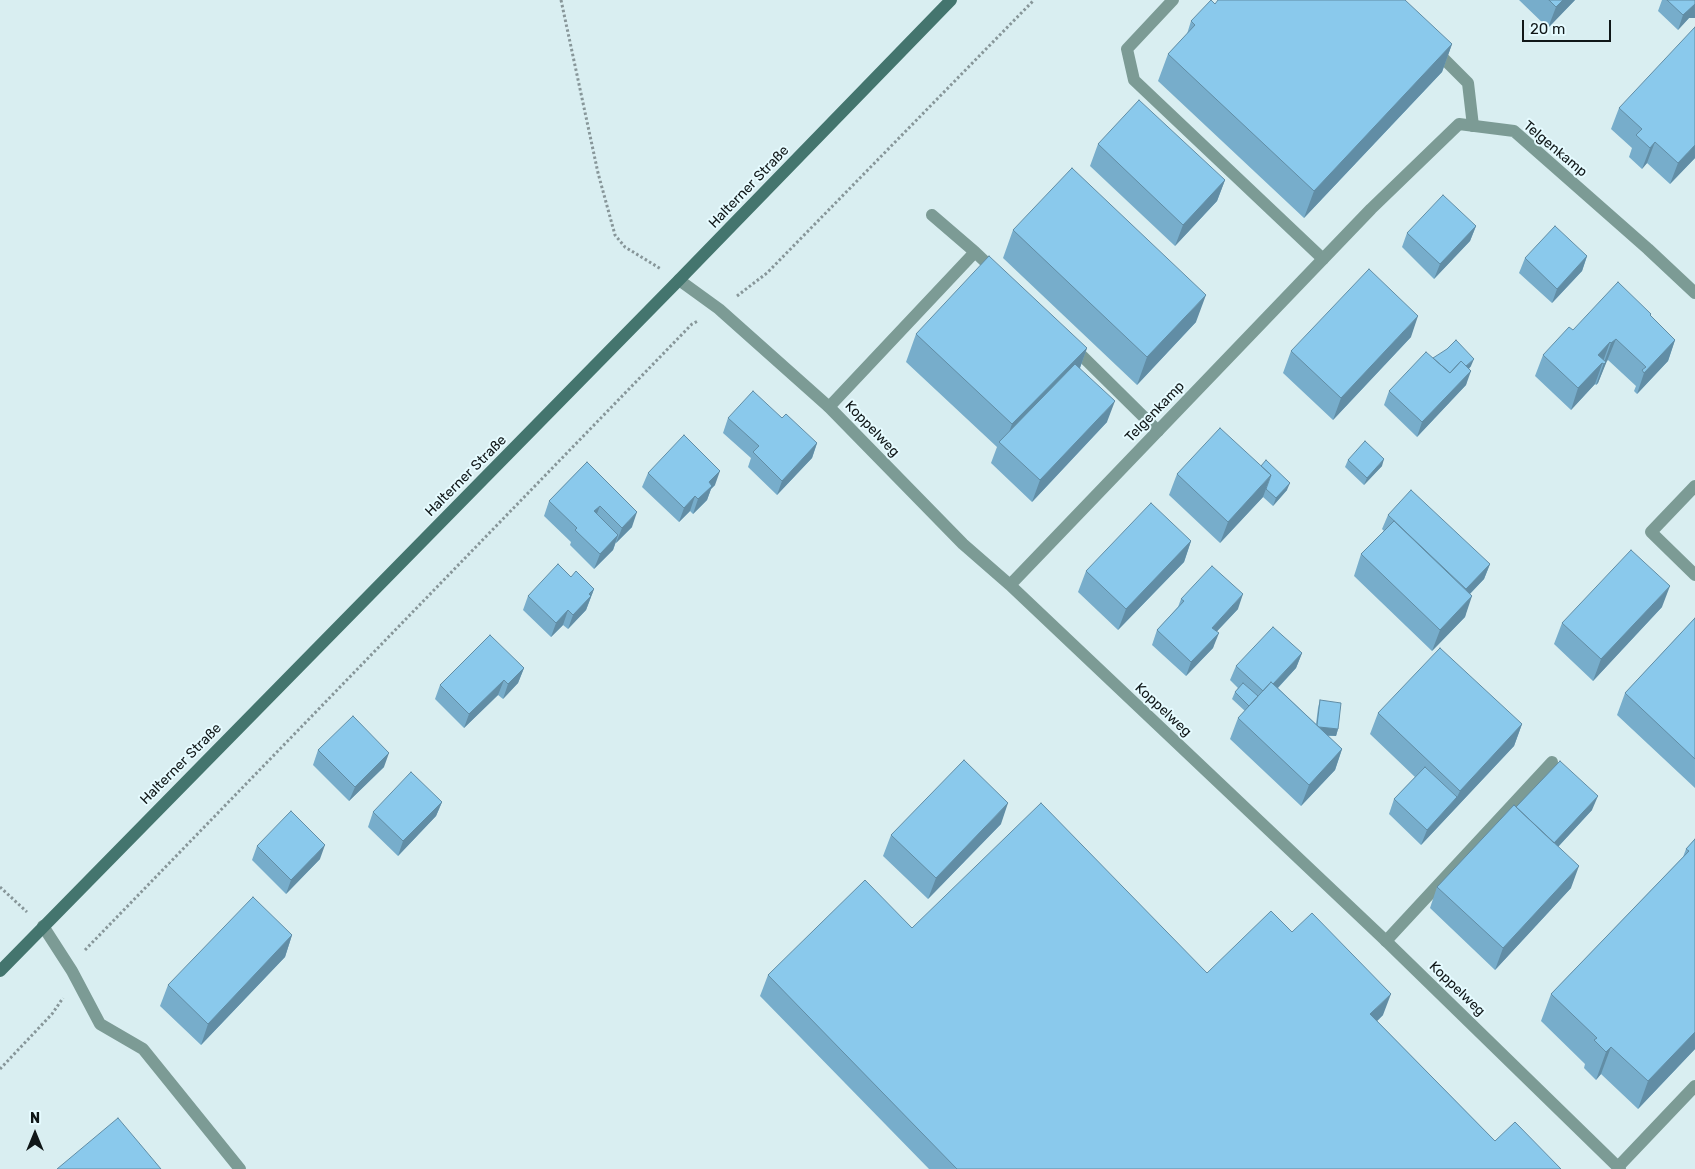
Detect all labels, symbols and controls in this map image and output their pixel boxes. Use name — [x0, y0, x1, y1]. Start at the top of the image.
scale bar — [1525, 10, 1614, 42]
text: 20 m — [1530, 20, 1565, 38]
street label: Telgenkamp — [1520, 117, 1590, 181]
street label: Halterner Straße — [705, 142, 793, 232]
street label: Telgenkamp — [1122, 378, 1188, 446]
street label: Koppelweg — [841, 398, 903, 460]
street label: Halterner Straße — [422, 432, 510, 520]
street label: Koppelweg — [1131, 680, 1195, 740]
street label: Halterner Straße — [137, 720, 225, 808]
street label: Koppelweg — [1426, 958, 1488, 1020]
north arrow — [10, 1109, 60, 1159]
text: N — [30, 1110, 40, 1127]

